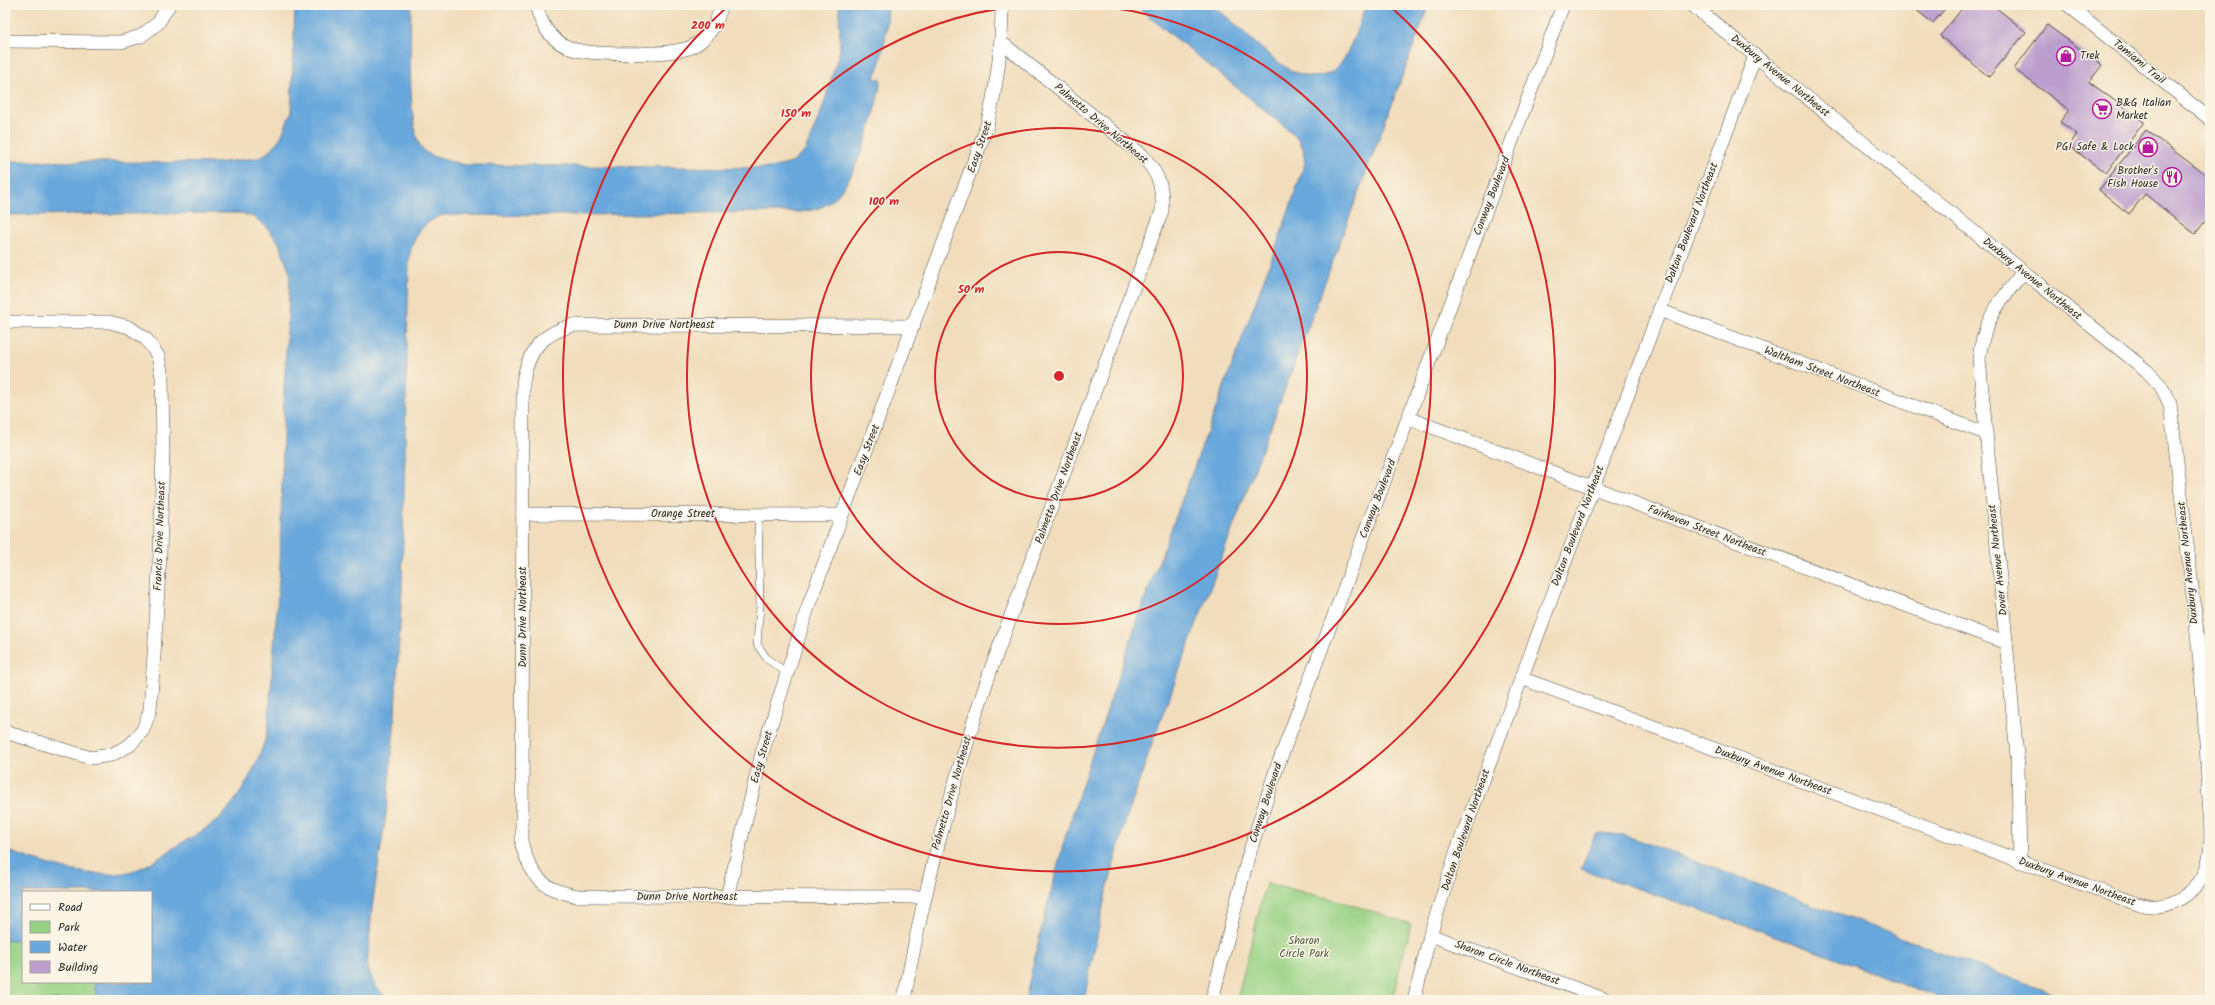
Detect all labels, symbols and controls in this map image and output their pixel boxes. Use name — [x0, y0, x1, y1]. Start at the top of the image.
text: 200 m — [691, 16, 725, 35]
street label: Duxbury Avenue Northeast — [1726, 30, 1834, 122]
street label: Tamiami Trail — [2109, 35, 2170, 89]
shop icon: Trek — [2055, 45, 2077, 67]
place label: Trek — [2080, 47, 2100, 65]
street label: Palmetto Drive Northeast — [1050, 79, 1153, 169]
place label: B&G Italian Market — [2116, 94, 2171, 125]
supermarket icon: B&G Italian Market — [2091, 98, 2113, 120]
text: 150 m — [781, 104, 811, 123]
street label: Easy Street — [963, 118, 997, 175]
shop icon: PGI Safe & Lock — [2137, 136, 2159, 158]
place label: PGI Safe & Lock — [2056, 138, 2135, 156]
street label: Conway Boulevard — [1469, 153, 1516, 238]
street label: Dalton Boulevard Northeast — [1661, 159, 1724, 286]
place label: Brother's Fish House — [2107, 162, 2158, 193]
restaurant icon: Brother's Fish House — [2161, 166, 2183, 188]
text: 100 m — [869, 192, 899, 211]
street label: Duxbury Avenue Northeast — [1978, 233, 2086, 325]
text: 50 m — [957, 280, 985, 299]
street label: Dunn Drive Northeast — [613, 316, 715, 334]
street label: Waltham Street Northeast — [1762, 342, 1883, 403]
centre of rings — [1052, 369, 1066, 383]
street label: Easy Street — [849, 421, 885, 478]
street label: Palmetto Drive Northeast — [1030, 429, 1088, 547]
street label: Conway Boulevard — [1355, 456, 1402, 541]
street label: Dalton Boulevard Northeast — [1547, 462, 1610, 589]
street label: Francis Drive Northeast — [149, 480, 171, 591]
street label: Fairhaven Street Northeast — [1645, 500, 1770, 562]
street label: Duxbury Avenue Northeast — [2173, 500, 2203, 625]
street label: Dover Avenue Northeast — [1983, 503, 2013, 617]
street label: Orange Street — [651, 505, 716, 523]
street label: Dunn Drive Northeast — [514, 566, 532, 668]
street label: Easy Street — [746, 728, 778, 785]
street label: Palmetto Drive Northeast — [927, 733, 977, 852]
street label: Duxbury Avenue Northeast — [1712, 741, 1835, 801]
street label: Conway Boulevard — [1245, 760, 1288, 845]
street label: Dalton Boulevard Northeast — [1437, 766, 1496, 893]
street label: Duxbury Avenue Northeast — [2016, 852, 2139, 912]
street label: Dunn Drive Northeast — [636, 888, 738, 906]
legend — [22, 891, 152, 983]
text: Road — [58, 898, 83, 917]
text: Park — [58, 918, 80, 937]
park label: Sharon Circle Park — [1279, 932, 1330, 963]
street label: Sharon Circle Northeast — [1452, 936, 1563, 991]
text: Water — [58, 938, 88, 957]
text: Building — [58, 958, 98, 977]

